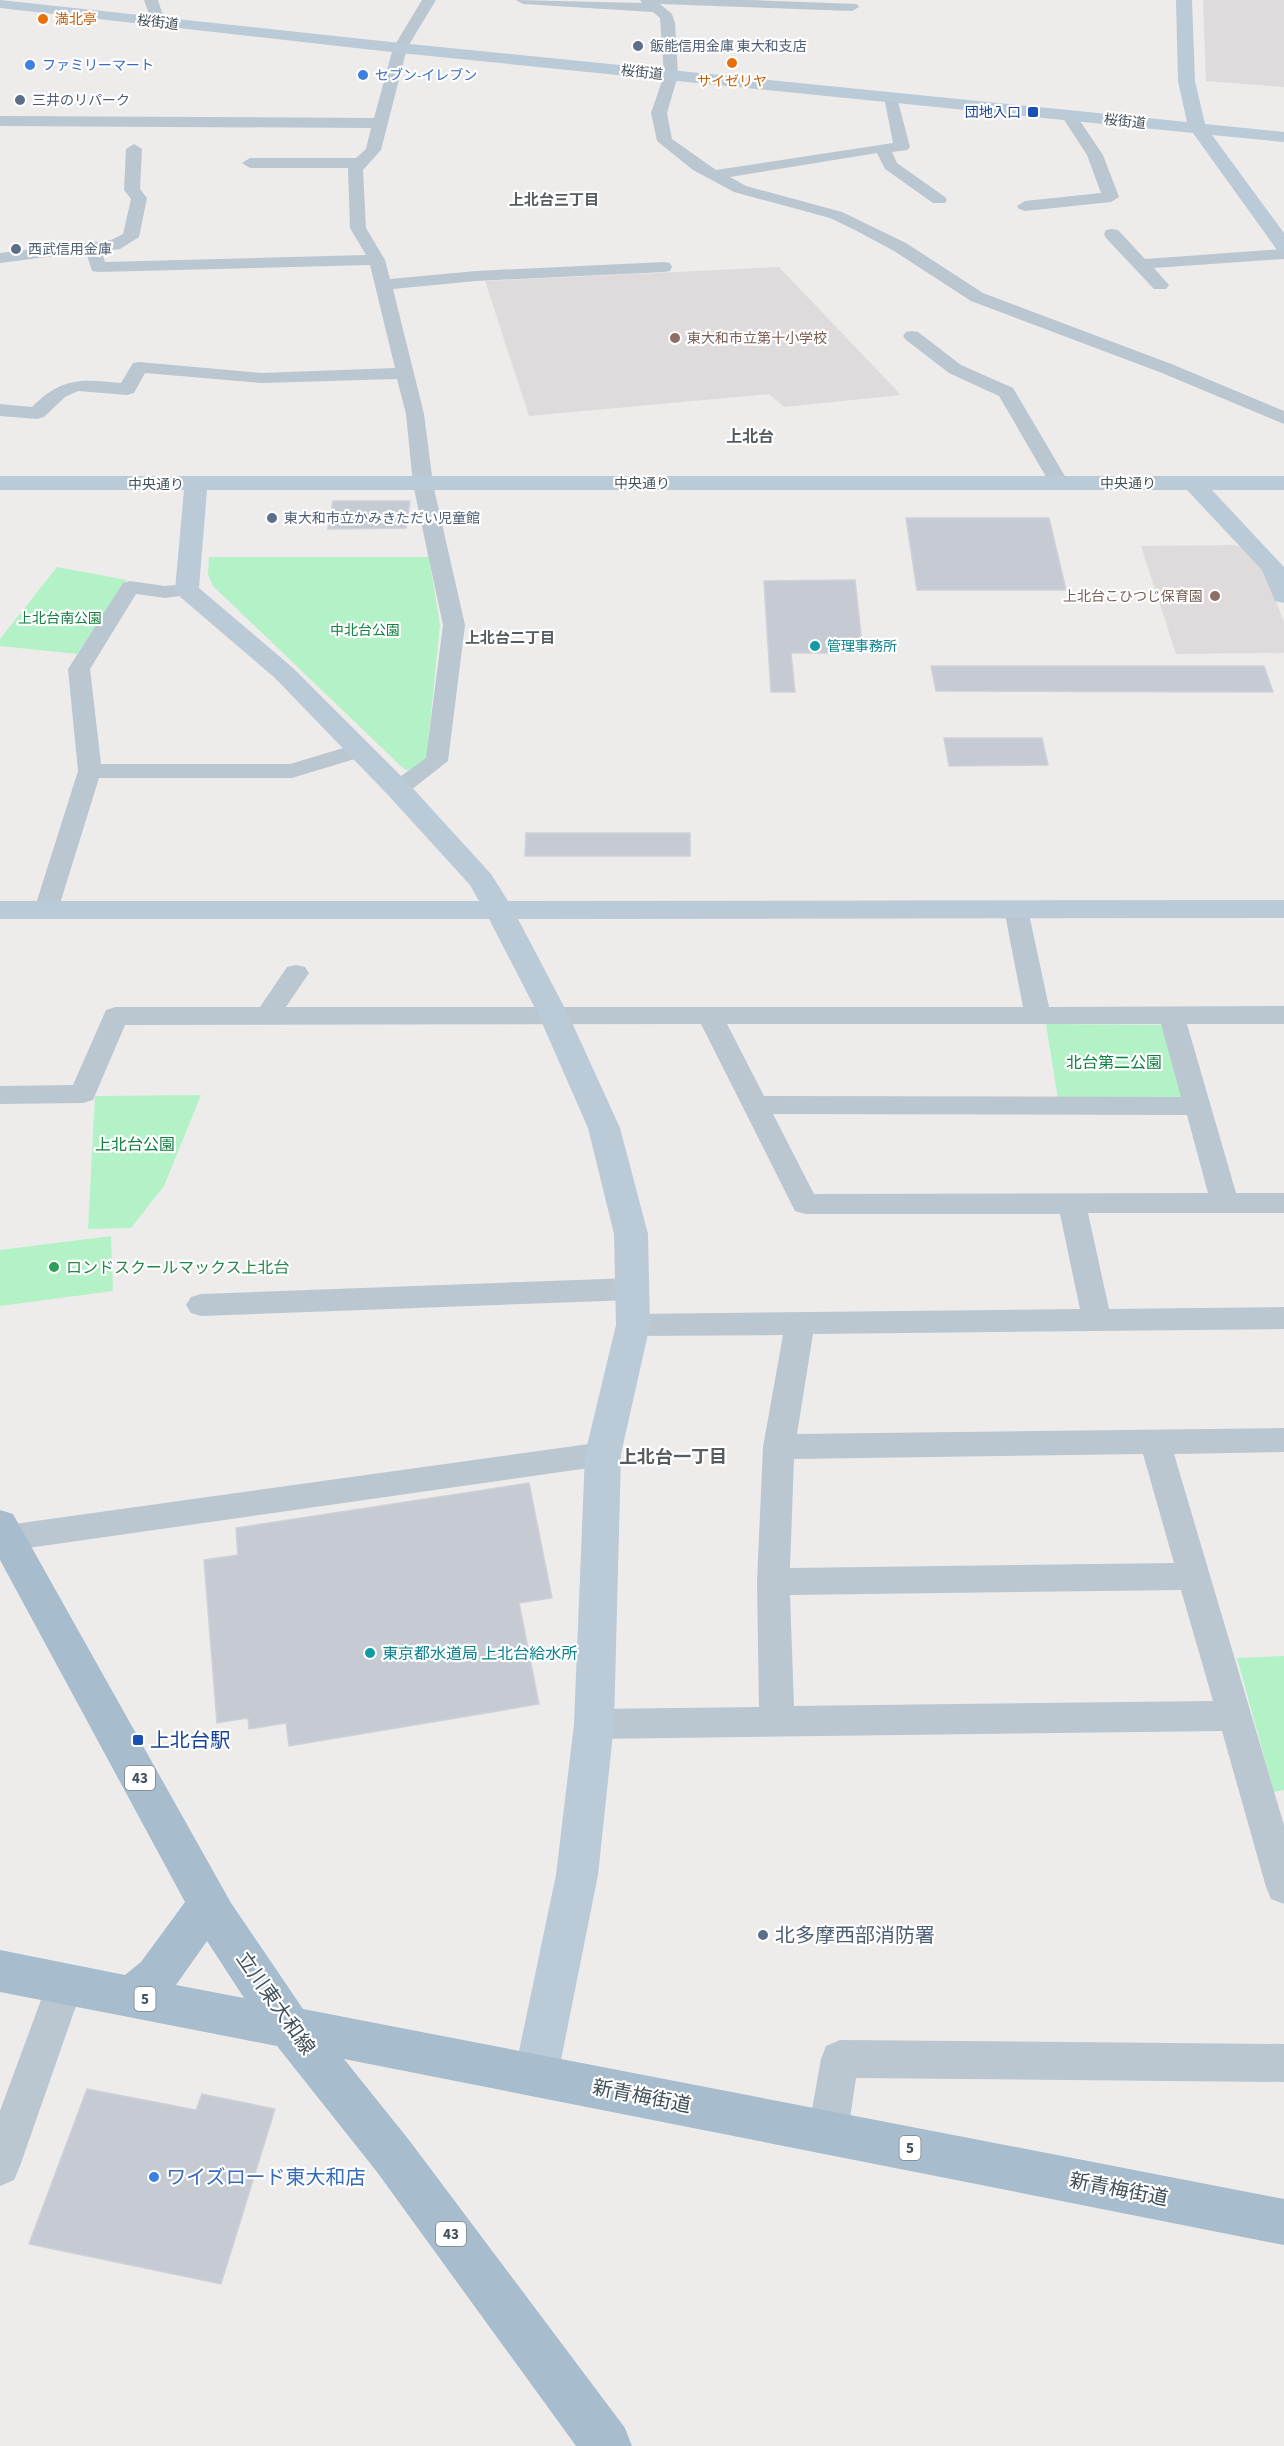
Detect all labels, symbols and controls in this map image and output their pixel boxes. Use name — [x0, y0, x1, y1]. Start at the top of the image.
place label: 満北亭 — [55, 10, 97, 30]
street label: 桜街道 — [136, 11, 180, 35]
marker: 満北亭 — [36, 12, 50, 26]
place label: 飯能信用金庫 東大和支店 — [650, 37, 807, 57]
marker: 飯能信用金庫 東大和支店 — [631, 39, 645, 53]
place label: ファミリーマート — [42, 56, 154, 76]
marker: サイゼリヤ — [725, 56, 739, 70]
marker: ファミリーマート — [23, 58, 37, 72]
street label: 桜街道 — [620, 61, 664, 85]
place label: セブン-イレブン — [375, 66, 477, 86]
marker: セブン-イレブン — [356, 68, 370, 82]
place label: サイゼリヤ — [697, 72, 767, 92]
place label: 三井のリパーク — [32, 91, 130, 111]
marker: 三井のリパーク — [13, 93, 27, 107]
place label: 団地入口 — [965, 103, 1021, 123]
marker: 団地入口 — [1026, 105, 1040, 119]
street label: 桜街道 — [1103, 110, 1147, 134]
district label: 上北台三丁目 — [509, 190, 599, 211]
place label: 西武信用金庫 — [28, 240, 112, 260]
marker: 西武信用金庫 — [9, 242, 23, 256]
place label: 東大和市立第十小学校 — [687, 329, 827, 349]
marker: 東大和市立第十小学校 — [668, 331, 682, 345]
district label: 上北台 — [726, 426, 774, 448]
street label: 中央通り — [614, 474, 670, 494]
street label: 中央通り — [1100, 474, 1156, 494]
street label: 中央通り — [128, 475, 184, 495]
place label: 東大和市立かみきただい児童館 — [284, 509, 480, 529]
marker: 東大和市立かみきただい児童館 — [265, 511, 279, 525]
place label: 上北台こひつじ保育園 — [1063, 587, 1203, 607]
marker: 上北台こひつじ保育園 — [1208, 589, 1222, 603]
park label: 上北台南公園 — [18, 609, 102, 629]
park label: 中北台公園 — [330, 621, 400, 641]
district label: 上北台二丁目 — [465, 628, 555, 649]
place label: 管理事務所 — [827, 637, 897, 657]
marker: 管理事務所 — [808, 639, 822, 653]
park label: 北台第二公園 — [1066, 1052, 1162, 1074]
park label: 上北台公園 — [95, 1134, 175, 1156]
place label: ロンドスクールマックス上北台 — [66, 1257, 290, 1279]
marker: ロンドスクールマックス上北台 — [47, 1260, 61, 1274]
district label: 上北台一丁目 — [619, 1445, 727, 1470]
place label: 東京都水道局 上北台給水所 — [382, 1643, 577, 1665]
marker: 東京都水道局 上北台給水所 — [363, 1646, 377, 1660]
place label: 上北台駅 — [150, 1727, 230, 1755]
marker: 上北台駅 — [131, 1733, 145, 1747]
road number: 43 — [125, 1766, 155, 1790]
place label: 北多摩西部消防署 — [775, 1922, 935, 1950]
marker: 北多摩西部消防署 — [756, 1928, 770, 1942]
street label: 立川東大和線 — [229, 1946, 321, 2061]
road number: 5 — [134, 1987, 156, 2011]
street label: 新青梅街道 — [590, 2074, 694, 2120]
road number: 5 — [900, 2136, 920, 2160]
place label: ワイズロード東大和店 — [166, 2164, 365, 2192]
street label: 新青梅街道 — [1067, 2167, 1171, 2213]
marker: ワイズロード東大和店 — [147, 2170, 161, 2184]
road number: 43 — [436, 2222, 466, 2246]

